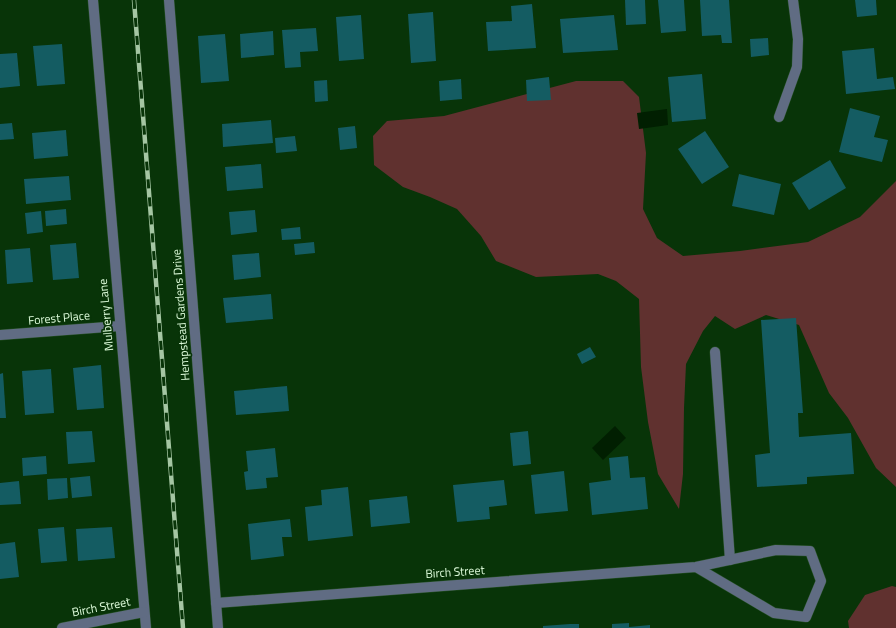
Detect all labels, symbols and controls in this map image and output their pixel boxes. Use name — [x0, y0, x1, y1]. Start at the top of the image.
street label: Hempstead Gardens Drive — [166, 249, 195, 382]
street label: Mulberry Lane — [93, 278, 118, 352]
street label: Forest Place — [27, 305, 91, 330]
street label: Birch Street — [425, 560, 486, 583]
street label: Birch Street — [70, 591, 133, 621]

